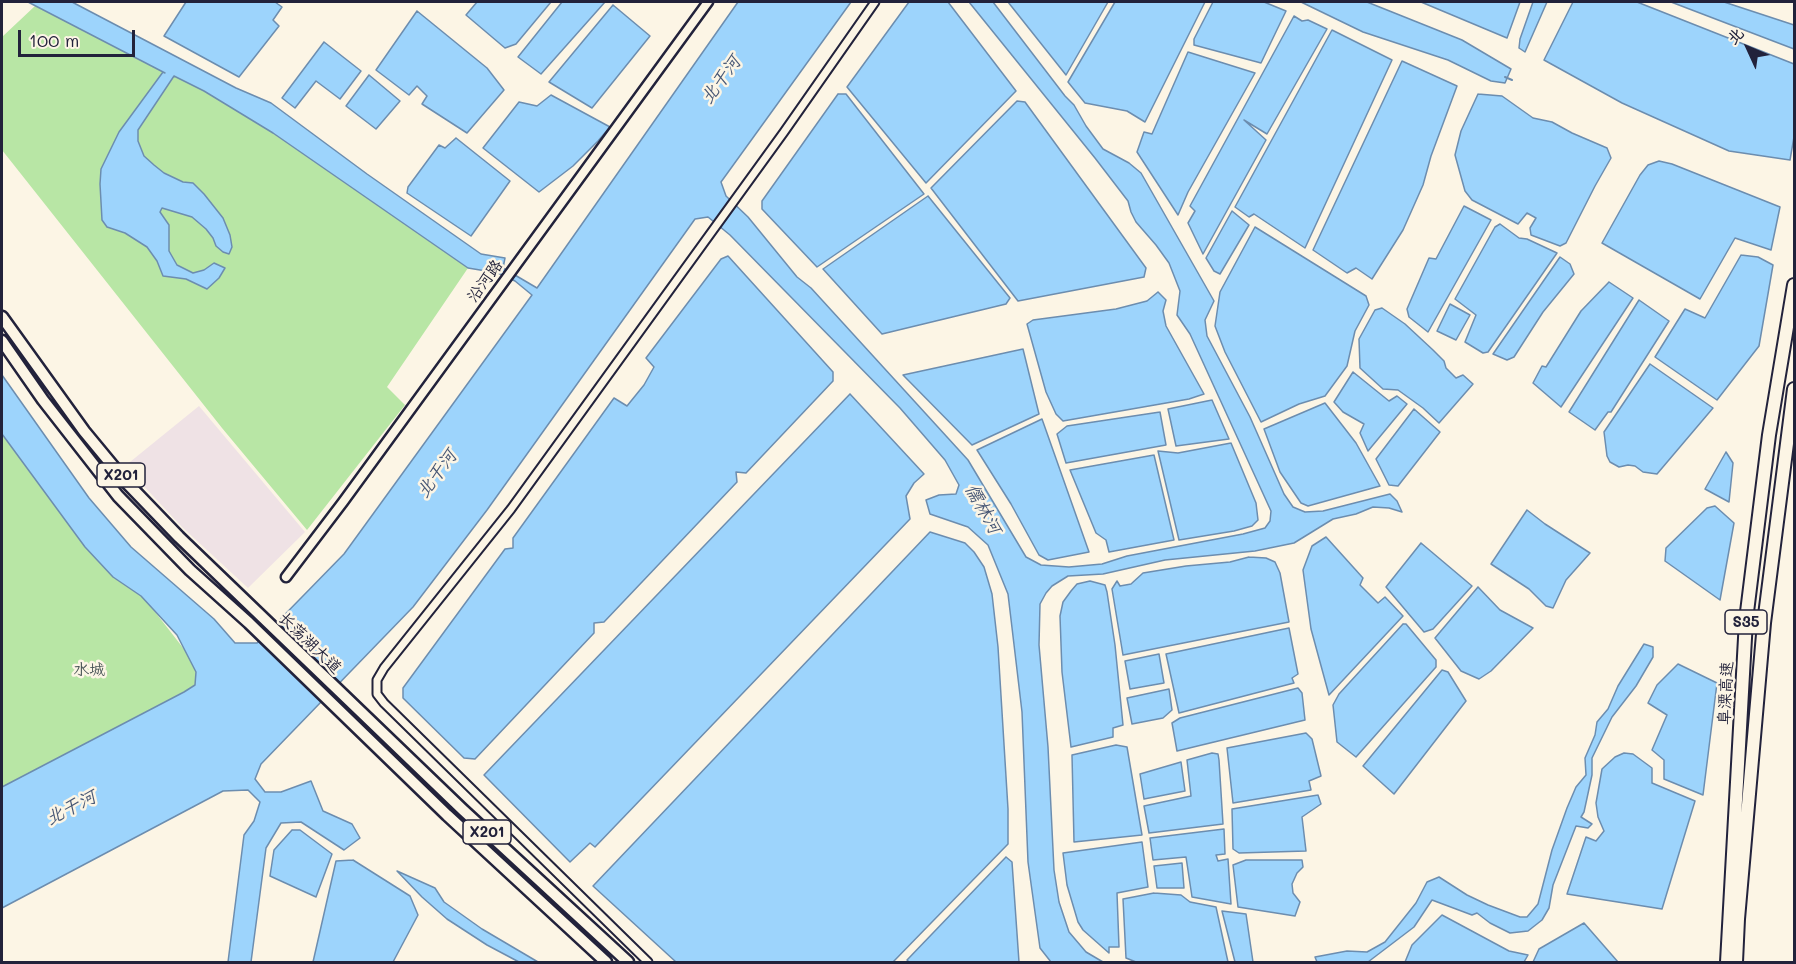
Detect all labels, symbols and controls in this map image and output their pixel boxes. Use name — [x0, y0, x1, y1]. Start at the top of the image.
scale bar — [21, 18, 138, 56]
north arrow — [1718, 18, 1778, 78]
text: 北 — [1722, 22, 1748, 48]
text: 100 m — [29, 28, 79, 52]
water label: 北干河 — [696, 52, 746, 108]
street label: 沿河路 — [463, 256, 507, 306]
water label: 北干河 — [412, 446, 462, 502]
road number: X201 — [97, 463, 145, 487]
water label: 儒林河 — [960, 480, 1006, 538]
street label: 长荡湖大道 — [275, 608, 345, 678]
road number: S35 — [1725, 610, 1767, 634]
park label: 水城 — [73, 660, 105, 680]
street label: 阜溧高速 — [1715, 661, 1737, 725]
water label: 北干河 — [42, 786, 100, 830]
road number: X201 — [463, 820, 511, 844]

